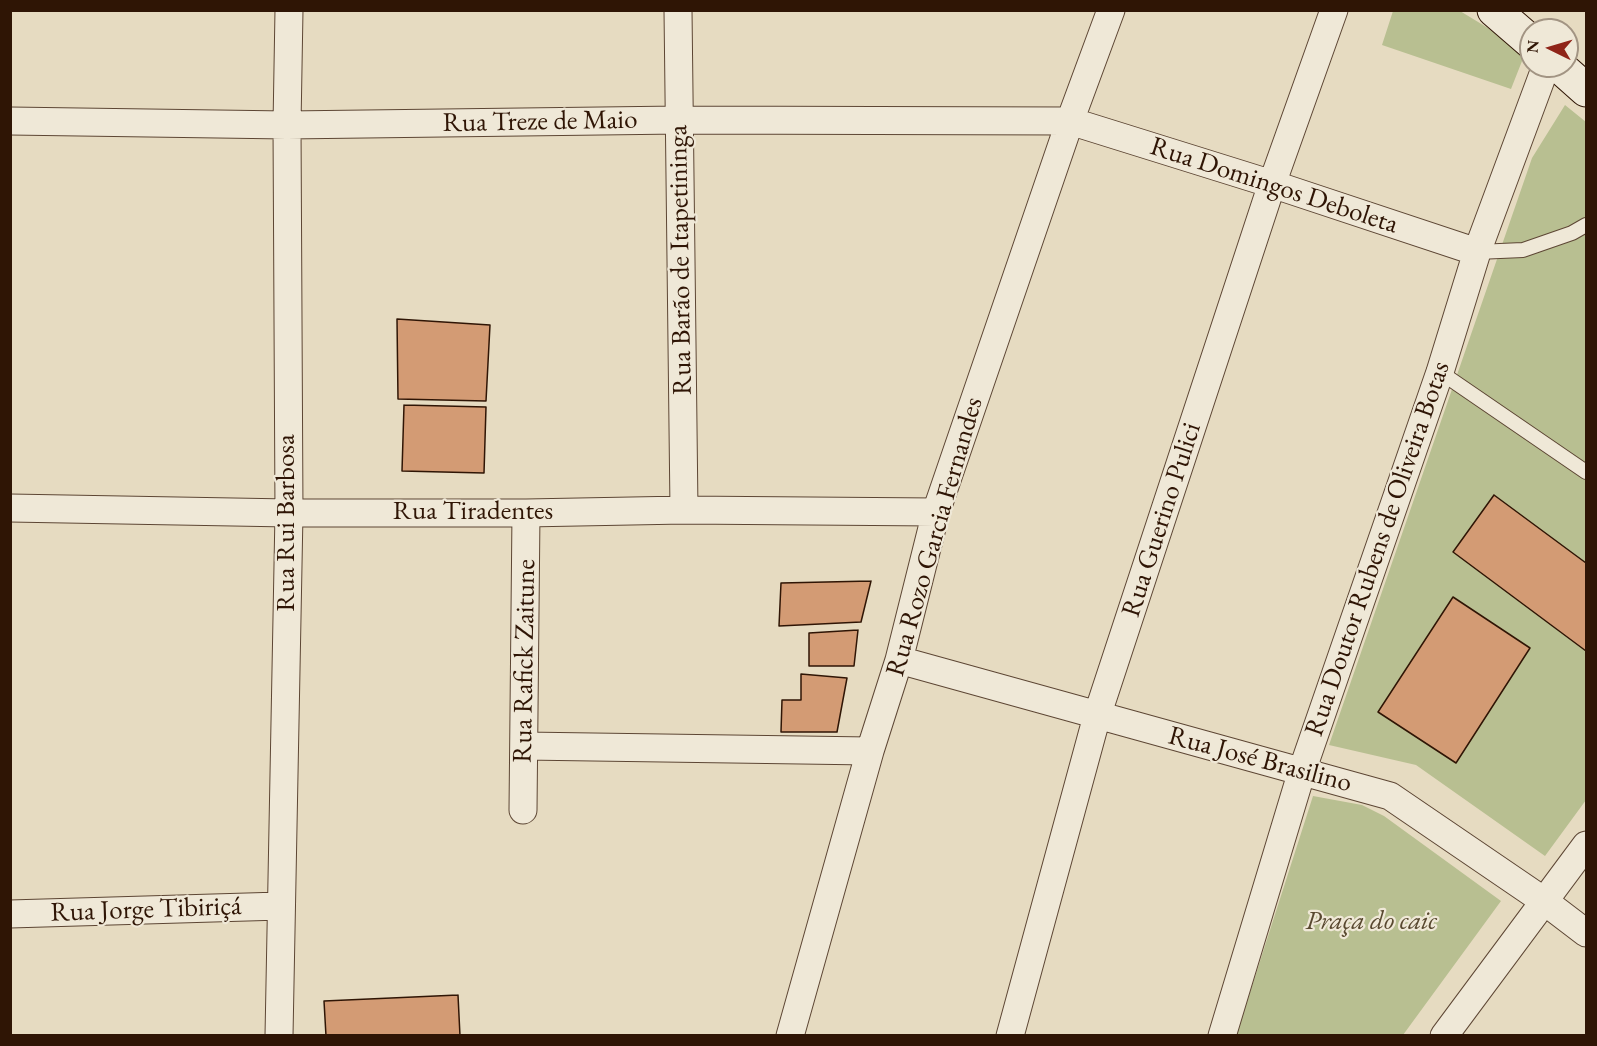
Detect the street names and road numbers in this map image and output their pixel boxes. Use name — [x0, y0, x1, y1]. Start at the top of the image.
street label: Rua Treze de Maio — [442, 104, 638, 140]
street label: Rua Barão de Itapetininga — [662, 125, 700, 395]
street label: Rua Domingos Deboleta — [1146, 131, 1402, 241]
street label: Rua Doutor Rubens de Oliveira Botas — [1299, 357, 1457, 741]
street label: Rua Rozo Garcia Fernandes — [880, 394, 990, 680]
street label: Rua Guerino Pulici — [1115, 419, 1209, 621]
street label: Rua Rui Barbosa — [271, 434, 303, 612]
street label: Rua Tiradentes — [393, 496, 553, 528]
street label: Rua Rafick Zaitune — [507, 559, 543, 763]
street label: Rua José Brasilino — [1165, 720, 1355, 800]
street label: Rua Jorge Tibiriçá — [50, 890, 242, 930]

